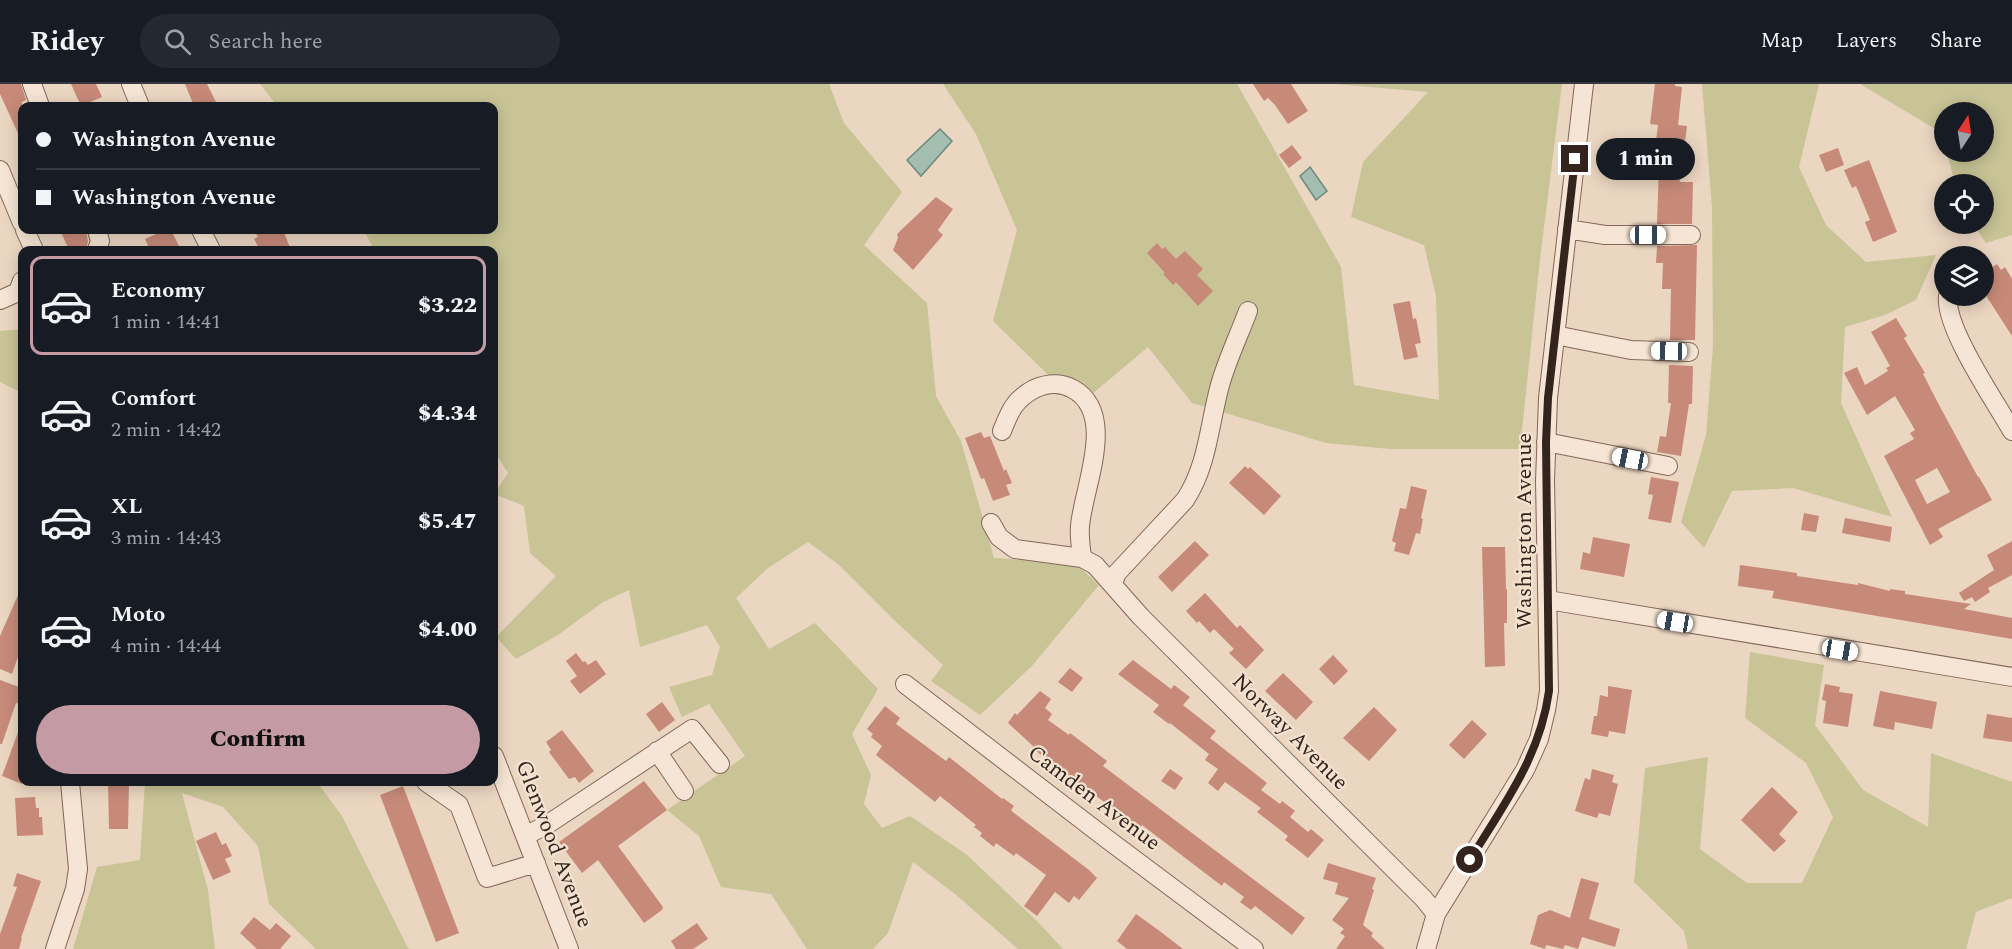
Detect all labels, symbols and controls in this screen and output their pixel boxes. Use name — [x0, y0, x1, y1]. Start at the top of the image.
search box — [140, 14, 560, 68]
text: Ridey — [30, 20, 104, 63]
icon: search — [161, 25, 194, 58]
text: Search here — [209, 25, 323, 58]
text: Map — [1761, 25, 1803, 57]
text: Layers — [1836, 25, 1897, 57]
text: Share — [1930, 25, 1982, 57]
north arrow — [1934, 102, 1994, 162]
map controls — [1934, 102, 1994, 306]
text: Washington Avenue — [72, 123, 276, 156]
callout: 1 min — [1596, 138, 1695, 180]
text: 1 min — [1618, 144, 1673, 174]
route end — [1561, 145, 1588, 172]
button: locate — [1934, 174, 1994, 234]
text: Washington Avenue — [72, 181, 276, 214]
car — [1630, 226, 1666, 244]
button: layers — [1934, 246, 1994, 306]
text: Economy — [111, 274, 204, 307]
icon: car — [39, 279, 93, 333]
text: $3.22 — [418, 289, 477, 322]
text: 1 min · 14:41 — [111, 307, 221, 337]
car — [1651, 342, 1687, 360]
text: Comfort — [111, 382, 196, 415]
icon: car — [39, 387, 93, 441]
text: $4.34 — [418, 397, 477, 430]
text: 2 min · 14:42 — [111, 415, 221, 445]
street label: Washington Avenue — [1508, 433, 1541, 629]
car — [1611, 447, 1649, 471]
text: XL — [111, 490, 142, 523]
icon: car — [39, 495, 93, 549]
text: $5.47 — [418, 505, 477, 538]
text: 3 min · 14:43 — [111, 523, 221, 553]
text: Moto — [111, 598, 165, 631]
icon: car — [39, 603, 93, 657]
car — [1656, 610, 1694, 634]
text: $4.00 — [418, 613, 477, 646]
text: 4 min · 14:44 — [111, 631, 221, 661]
car — [1821, 638, 1859, 662]
street label: Norway Avenue — [1224, 666, 1356, 798]
button: Confirm — [36, 705, 480, 774]
street label: Camden Avenue — [1020, 737, 1168, 859]
street label: Glenwood Avenue — [507, 755, 601, 933]
route start — [1456, 846, 1483, 873]

